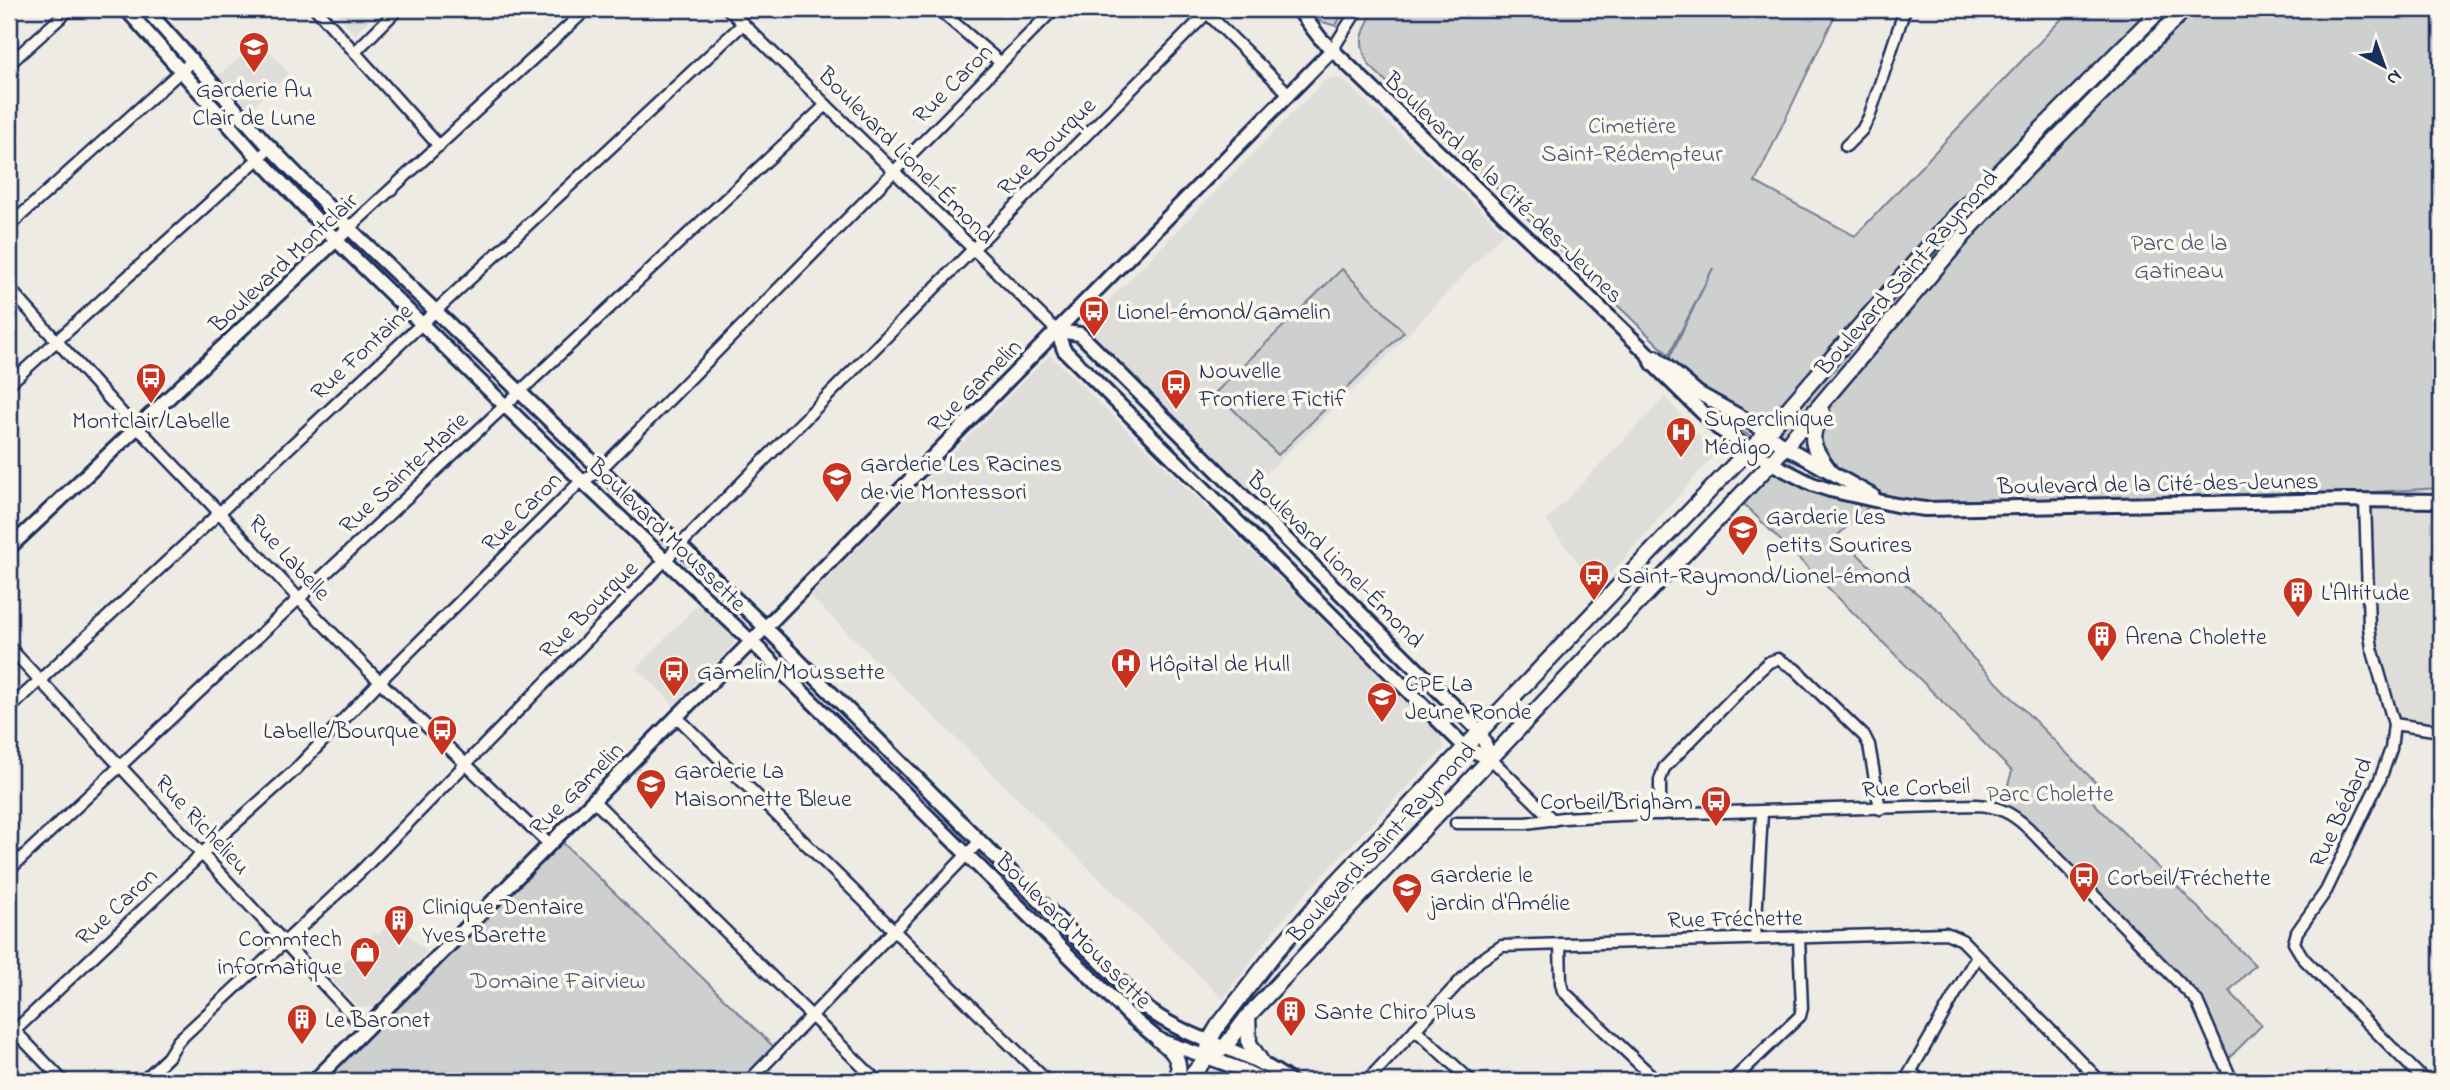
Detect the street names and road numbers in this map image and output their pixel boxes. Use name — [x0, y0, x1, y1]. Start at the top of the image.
street label: Rue Caron — [905, 36, 1002, 133]
street label: Boulevard Lionel-Émond — [808, 59, 1002, 254]
street label: Boulevard de la Cité-des-Jeunes — [1374, 64, 1630, 313]
street label: Rue Bourque — [990, 90, 1105, 205]
street label: Boulevard Saint-Raymond — [1807, 162, 2009, 386]
street label: Boulevard Montclair — [202, 185, 367, 343]
street label: Rue Fontaine — [303, 296, 422, 410]
street label: Rue Gamelin — [921, 332, 1031, 442]
street label: Rue Sainte-Marie — [332, 404, 478, 543]
street label: Boulevard Moussette — [578, 450, 754, 621]
street label: Boulevard Lionel-Émond — [1237, 463, 1431, 658]
street label: Rue Caron — [474, 464, 571, 561]
street label: Boulevard de la Cité-des-Jeunes — [1996, 465, 2319, 506]
street label: Rue Labelle — [239, 507, 338, 610]
street label: Rue Bourque — [532, 553, 647, 668]
street label: Rue Gamelin — [523, 735, 633, 845]
street label: Boulevard Saint-Raymond — [1279, 735, 1487, 954]
street label: Rue Bédard — [2301, 752, 2383, 874]
street label: Rue Richelieu — [145, 767, 257, 884]
street label: Rue Corbeil — [1861, 770, 1971, 809]
street label: Boulevard Moussette — [985, 845, 1159, 1018]
street label: Rue Caron — [69, 860, 167, 955]
street label: Rue Fréchette — [1667, 902, 1803, 939]

